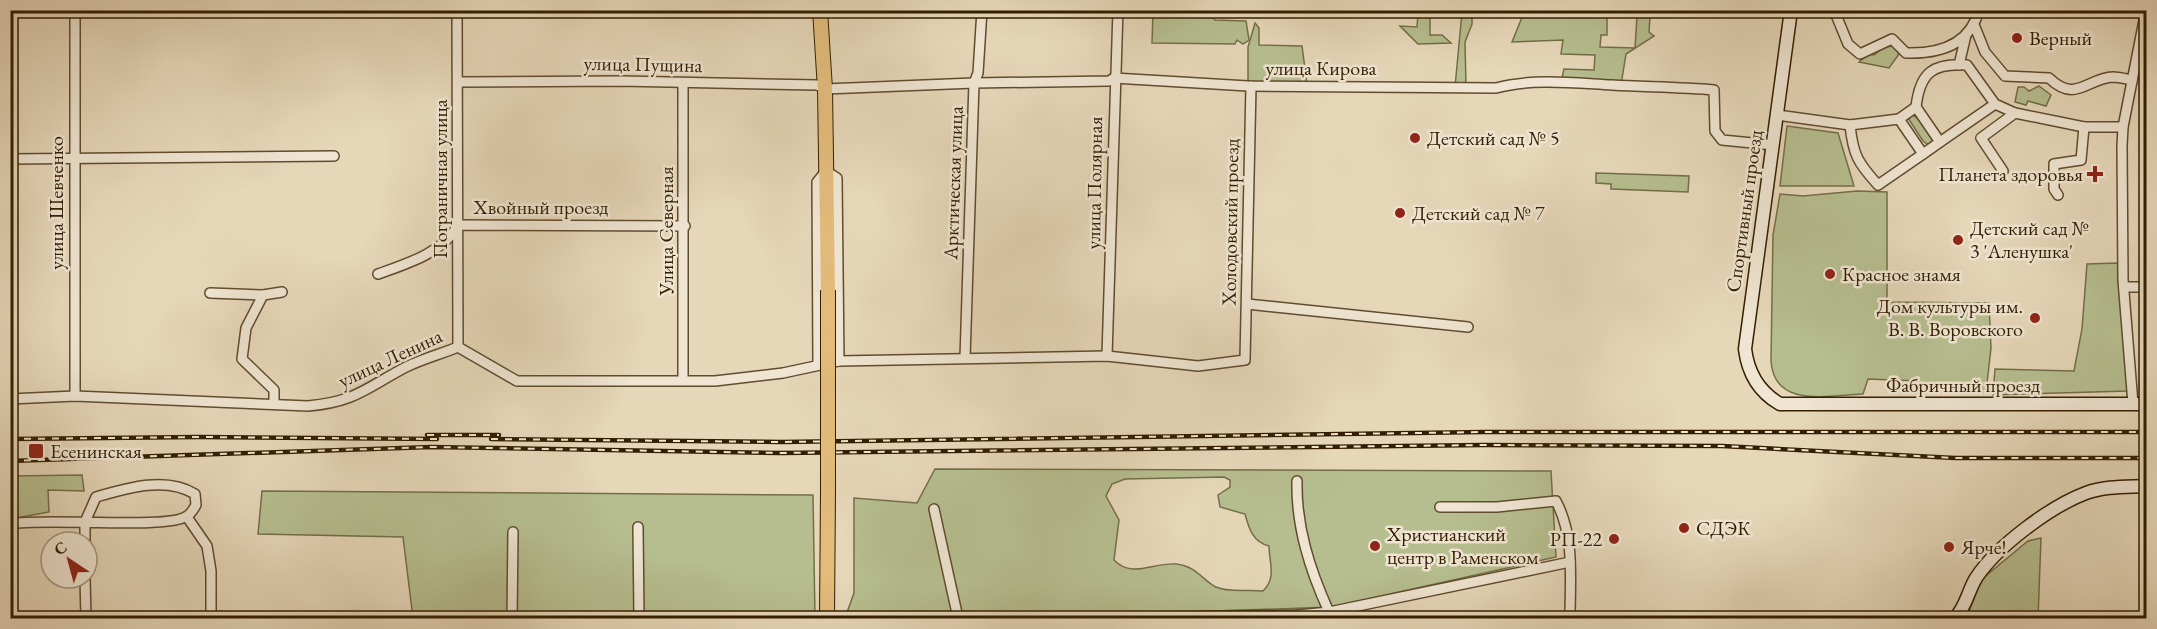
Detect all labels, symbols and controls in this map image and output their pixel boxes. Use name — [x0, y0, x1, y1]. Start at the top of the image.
place label: Верный — [2029, 25, 2093, 51]
marker: Верный — [2010, 31, 2024, 45]
street label: улица Пущина — [583, 50, 703, 78]
street label: улица Кирова — [1265, 55, 1377, 81]
street label: Пограничная улица — [427, 99, 453, 259]
street label: Арктическая улица — [937, 106, 969, 261]
street label: улица Полярная — [1080, 116, 1108, 250]
place label: Детский сад № 5 — [1427, 125, 1559, 151]
street label: Спортивный проезд — [1720, 128, 1768, 294]
marker: Детский сад № 5 — [1408, 131, 1422, 145]
street label: улица Шевченко — [43, 136, 69, 270]
street label: Холодовский проезд — [1216, 138, 1244, 307]
place label: Планета здоровья — [1938, 161, 2083, 187]
street label: Улица Северная — [653, 166, 679, 297]
marker: Планета здоровья — [2088, 167, 2102, 181]
street label: Хвойный проезд — [473, 194, 608, 220]
place label: Детский сад № 7 — [1412, 200, 1545, 226]
marker: Детский сад № 7 — [1393, 206, 1407, 220]
place label: Детский сад № 3 'Аленушка' — [1970, 215, 2089, 264]
marker: Детский сад № 3 'Аленушка' — [1951, 233, 1965, 247]
place label: Красное знамя — [1842, 261, 1961, 287]
marker: Красное знамя — [1823, 267, 1837, 281]
place label: Дом культуры им. В. В. Воровского — [1877, 293, 2023, 342]
marker: Дом культуры им. В. В. Воровского — [2028, 311, 2042, 325]
street label: улица Ленина — [334, 323, 446, 393]
street label: Фабричный проезд — [1886, 372, 2040, 398]
place label: Есенинская — [50, 438, 142, 464]
marker: Есенинская — [27, 442, 45, 460]
place label: СДЭК — [1696, 515, 1751, 541]
place label: Христианский центр в Раменском — [1386, 521, 1539, 570]
marker: СДЭК — [1677, 521, 1691, 535]
place label: РП-22 — [1550, 526, 1602, 552]
north arrow — [39, 530, 99, 590]
marker: РП-22 — [1607, 532, 1621, 546]
place label: Ярче! — [1960, 534, 2007, 560]
text: С — [50, 536, 71, 560]
marker: Христианский центр в Раменском — [1368, 539, 1382, 553]
marker: Ярче! — [1942, 540, 1956, 554]

